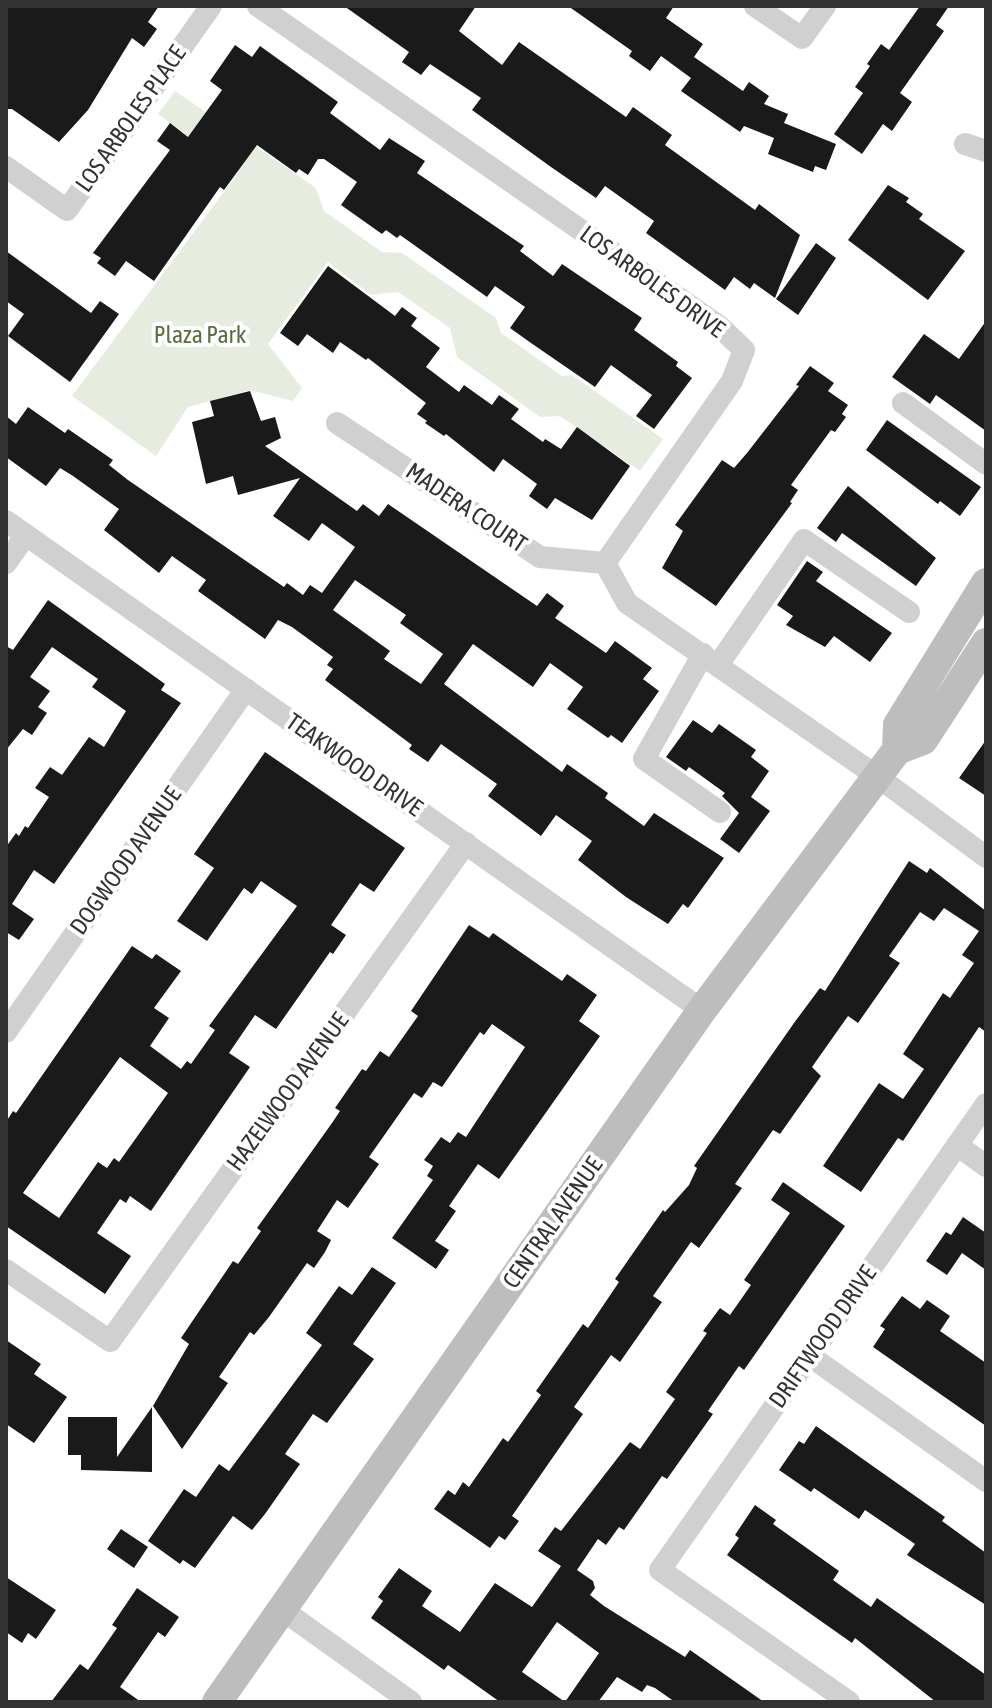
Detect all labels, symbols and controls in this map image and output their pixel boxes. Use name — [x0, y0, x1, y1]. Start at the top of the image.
street label: LOS ARBOLES PLACE — [70, 40, 192, 198]
street label: LOS ARBOLES DRIVE — [574, 220, 730, 344]
park label: Plaza Park — [154, 321, 246, 349]
street label: MADERA COURT — [400, 457, 532, 559]
street label: TEAKWOOD DRIVE — [280, 707, 428, 823]
street label: DOGWOOD AVENUE — [64, 782, 188, 940]
street label: HAZELWOOD AVENUE — [221, 1007, 355, 1177]
street label: CENTRAL AVENUE — [497, 1152, 609, 1294]
street label: DRIFTWOOD DRIVE — [763, 1260, 883, 1414]

